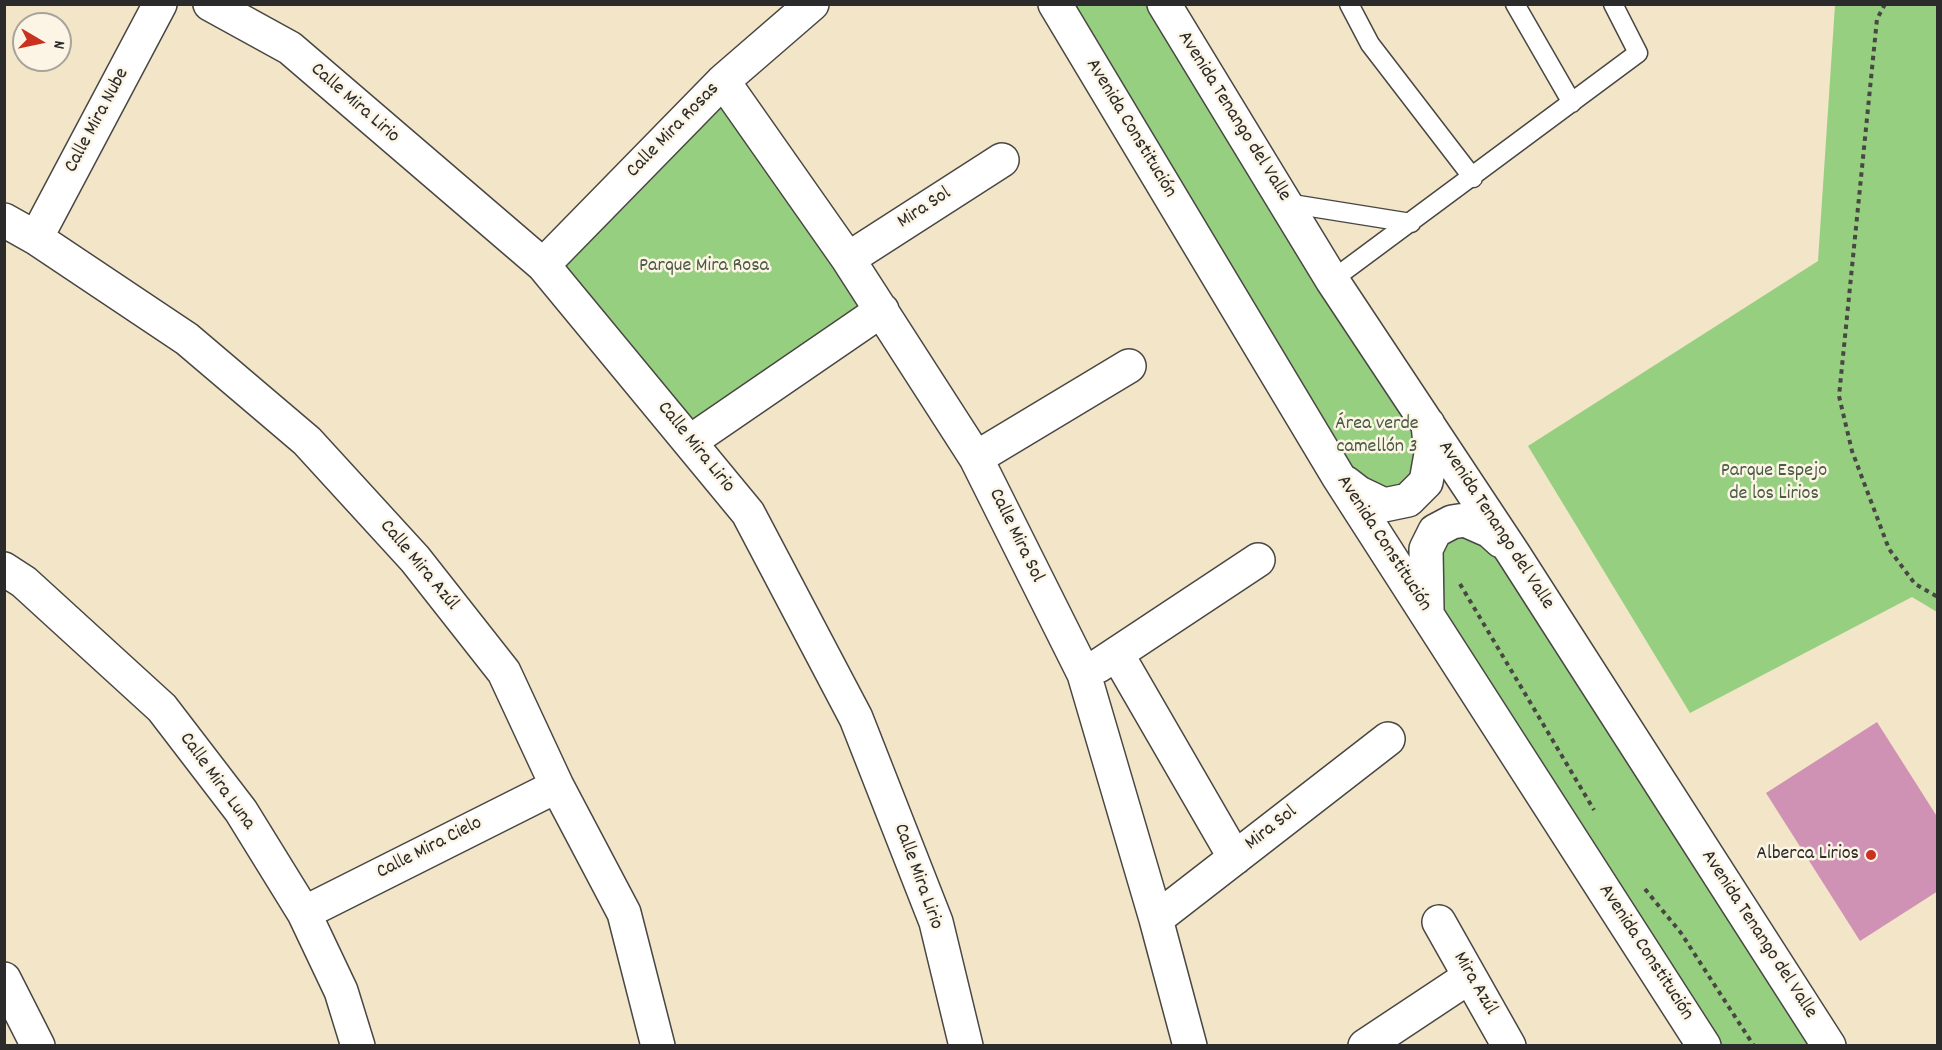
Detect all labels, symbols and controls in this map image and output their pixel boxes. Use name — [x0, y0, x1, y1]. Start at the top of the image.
north arrow — [12, 12, 72, 72]
street label: Avenida Tenango del Valle — [1171, 28, 1295, 206]
text: N — [46, 39, 70, 50]
street label: Avenida Constitución — [1079, 55, 1181, 203]
street label: Calle Mira Lirio — [304, 59, 404, 149]
street label: Calle Mira Nube — [60, 65, 136, 177]
street label: Calle Mira Rosas — [622, 78, 726, 184]
street label: Mira Sol — [894, 183, 956, 235]
park label: Parque Mira Rosa — [639, 255, 769, 279]
street label: Calle Mira Lirio — [651, 397, 739, 499]
park label: Área verde camellón 3 — [1335, 413, 1419, 460]
street label: Avenida Tenango del Valle — [1432, 437, 1558, 615]
park label: Parque Espejo de los Lirios — [1721, 460, 1827, 507]
street label: Avenida Constitución — [1330, 471, 1436, 617]
street label: Calle Mira Sol — [982, 485, 1048, 587]
street label: Calle Mira Azúl — [373, 516, 463, 616]
street label: Calle Mira Luna — [173, 729, 259, 835]
street label: Mira Sol — [1241, 801, 1303, 857]
street label: Calle Mira Cielo — [373, 812, 487, 886]
street label: Calle Mira Lirio — [887, 821, 947, 933]
place label: Alberca Lirios — [1756, 843, 1859, 867]
street label: Avenida Tenango del Valle — [1695, 846, 1821, 1024]
marker: Alberca Lirios — [1864, 848, 1878, 862]
street label: Avenida Constitución — [1592, 880, 1698, 1026]
street label: Mira Azúl — [1446, 948, 1502, 1020]

